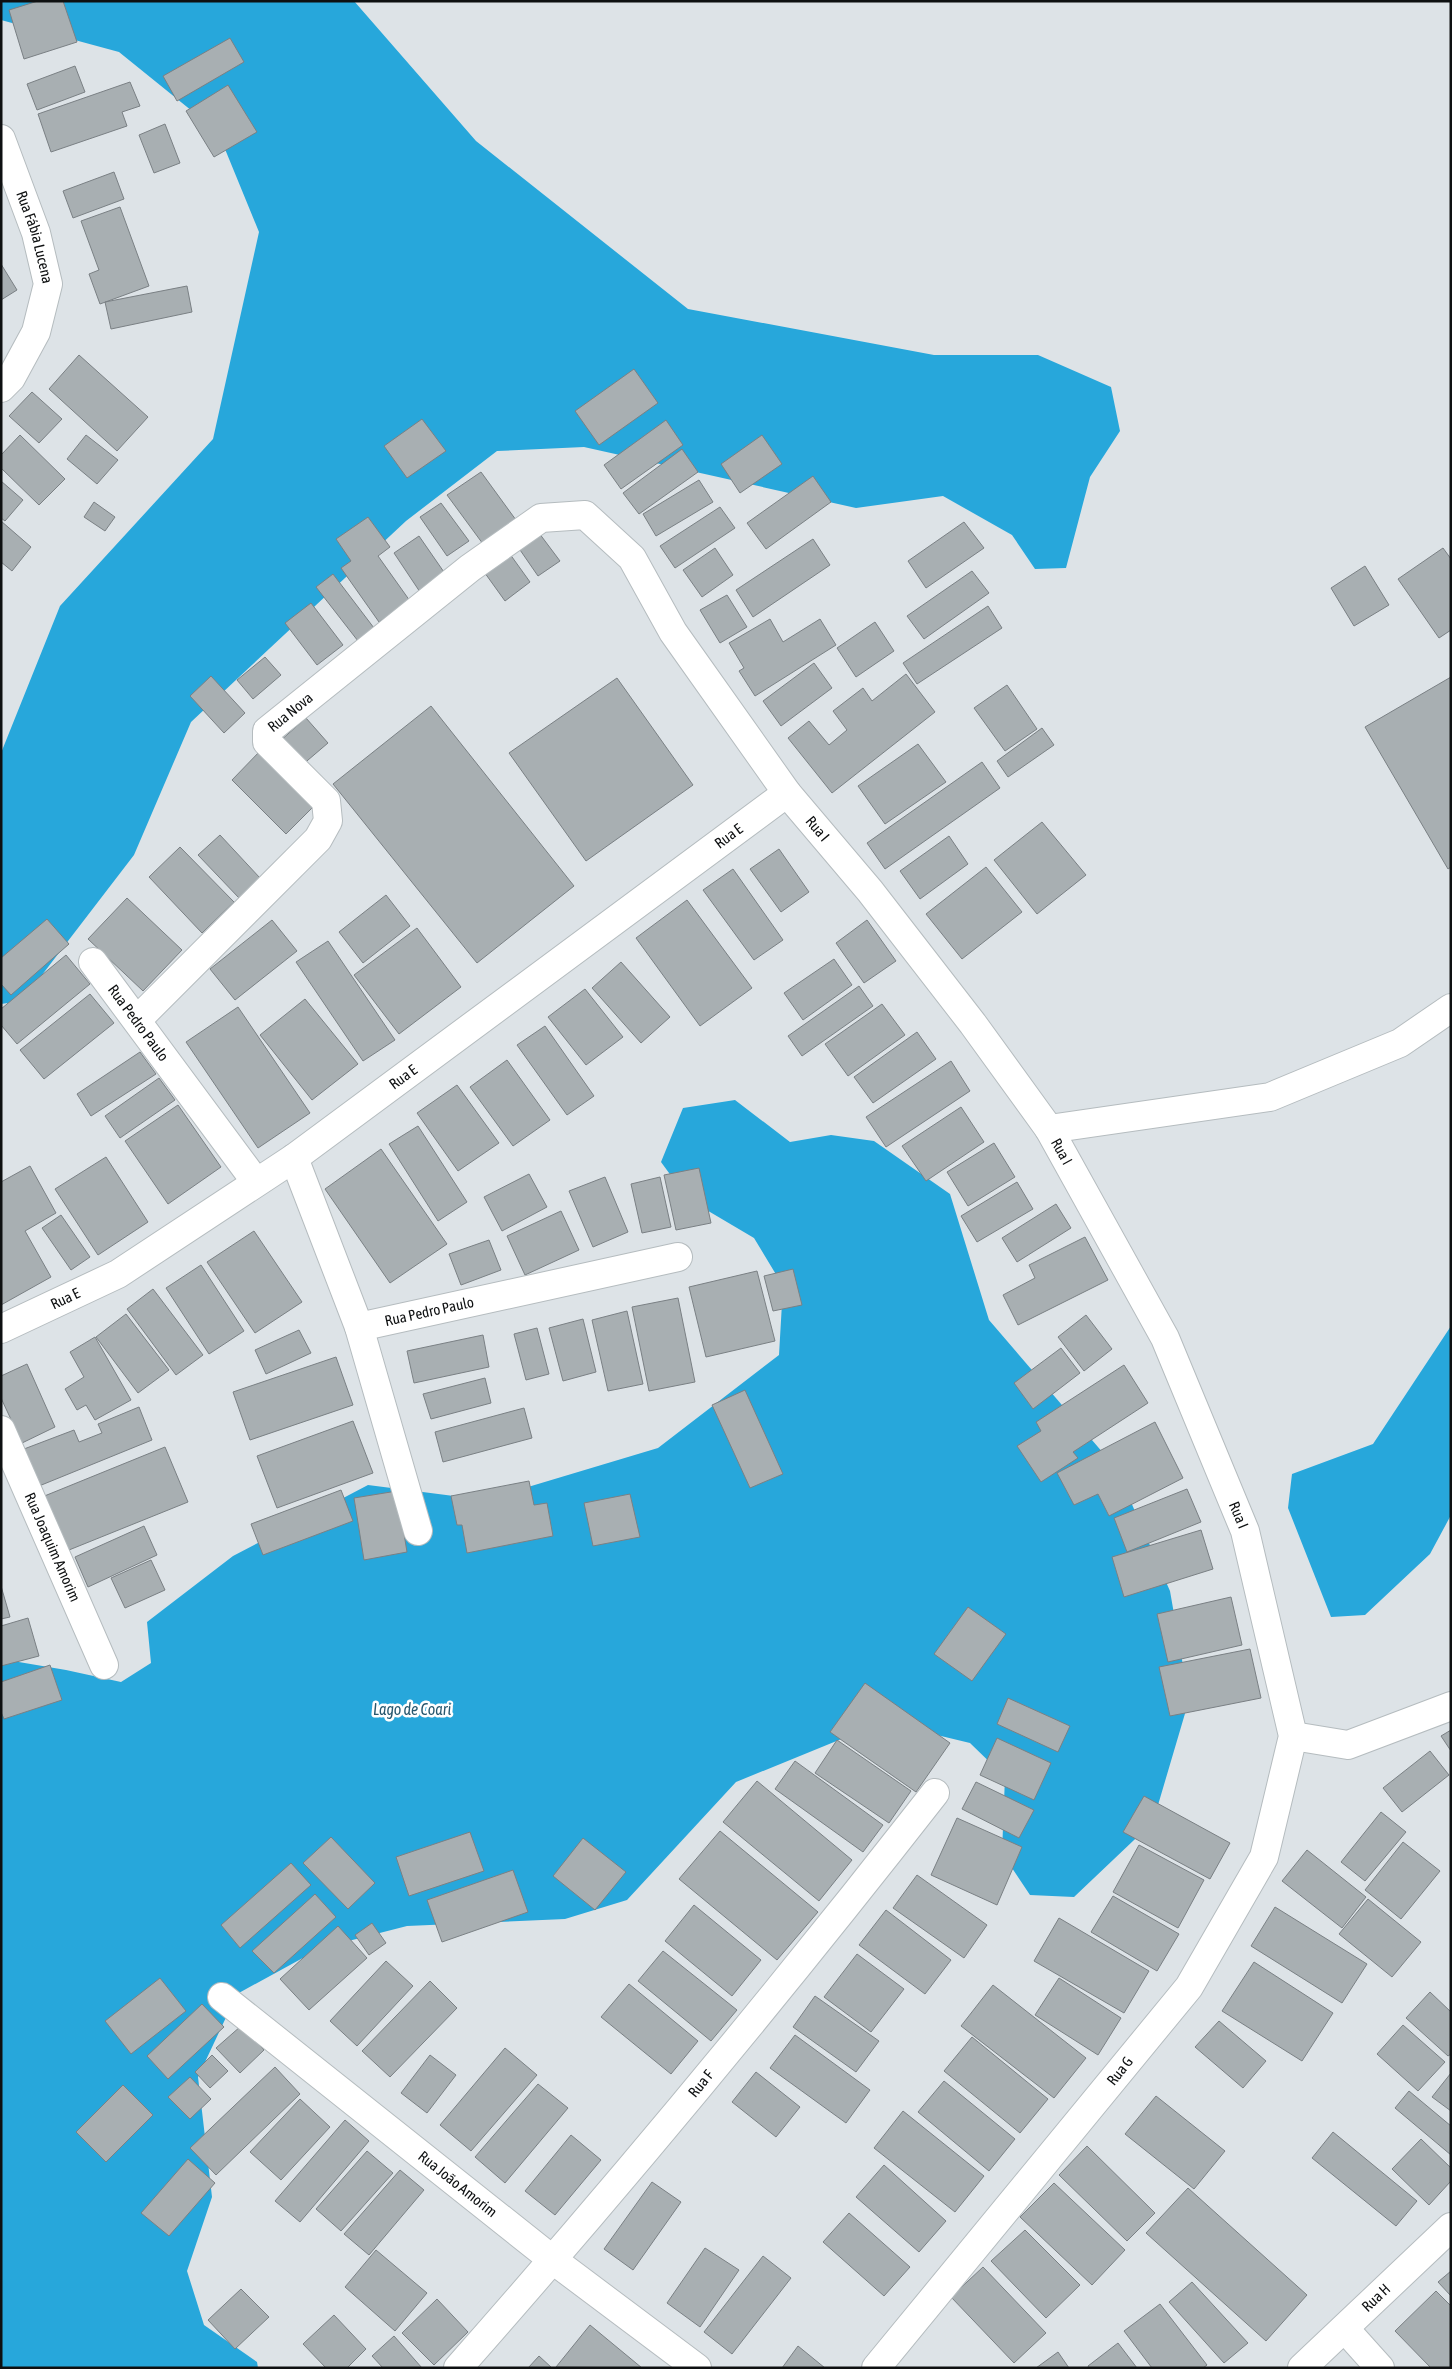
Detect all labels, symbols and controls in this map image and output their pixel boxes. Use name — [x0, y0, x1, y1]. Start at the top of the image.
street label: Rua Fábia Lucena — [13, 188, 57, 285]
street label: Rua Nova — [264, 689, 316, 735]
street label: Rua I — [802, 813, 833, 845]
street label: Rua E — [711, 820, 746, 852]
street label: Rua Pedro Paulo — [105, 981, 172, 1064]
street label: Rua E — [386, 1061, 421, 1093]
street label: Rua I — [1048, 1135, 1076, 1168]
street label: Rua E — [48, 1284, 83, 1312]
street label: Rua Pedro Paulo — [383, 1293, 475, 1329]
street label: Rua Joaquim Amorim — [22, 1490, 84, 1604]
street label: Rua I — [1226, 1499, 1252, 1531]
water label: Lago de Coari — [373, 1700, 451, 1719]
street label: Rua G — [1103, 2053, 1136, 2088]
street label: Rua F — [685, 2067, 717, 2100]
street label: Rua João Amorim — [415, 2147, 501, 2220]
street label: Rua H — [1358, 2280, 1393, 2315]

